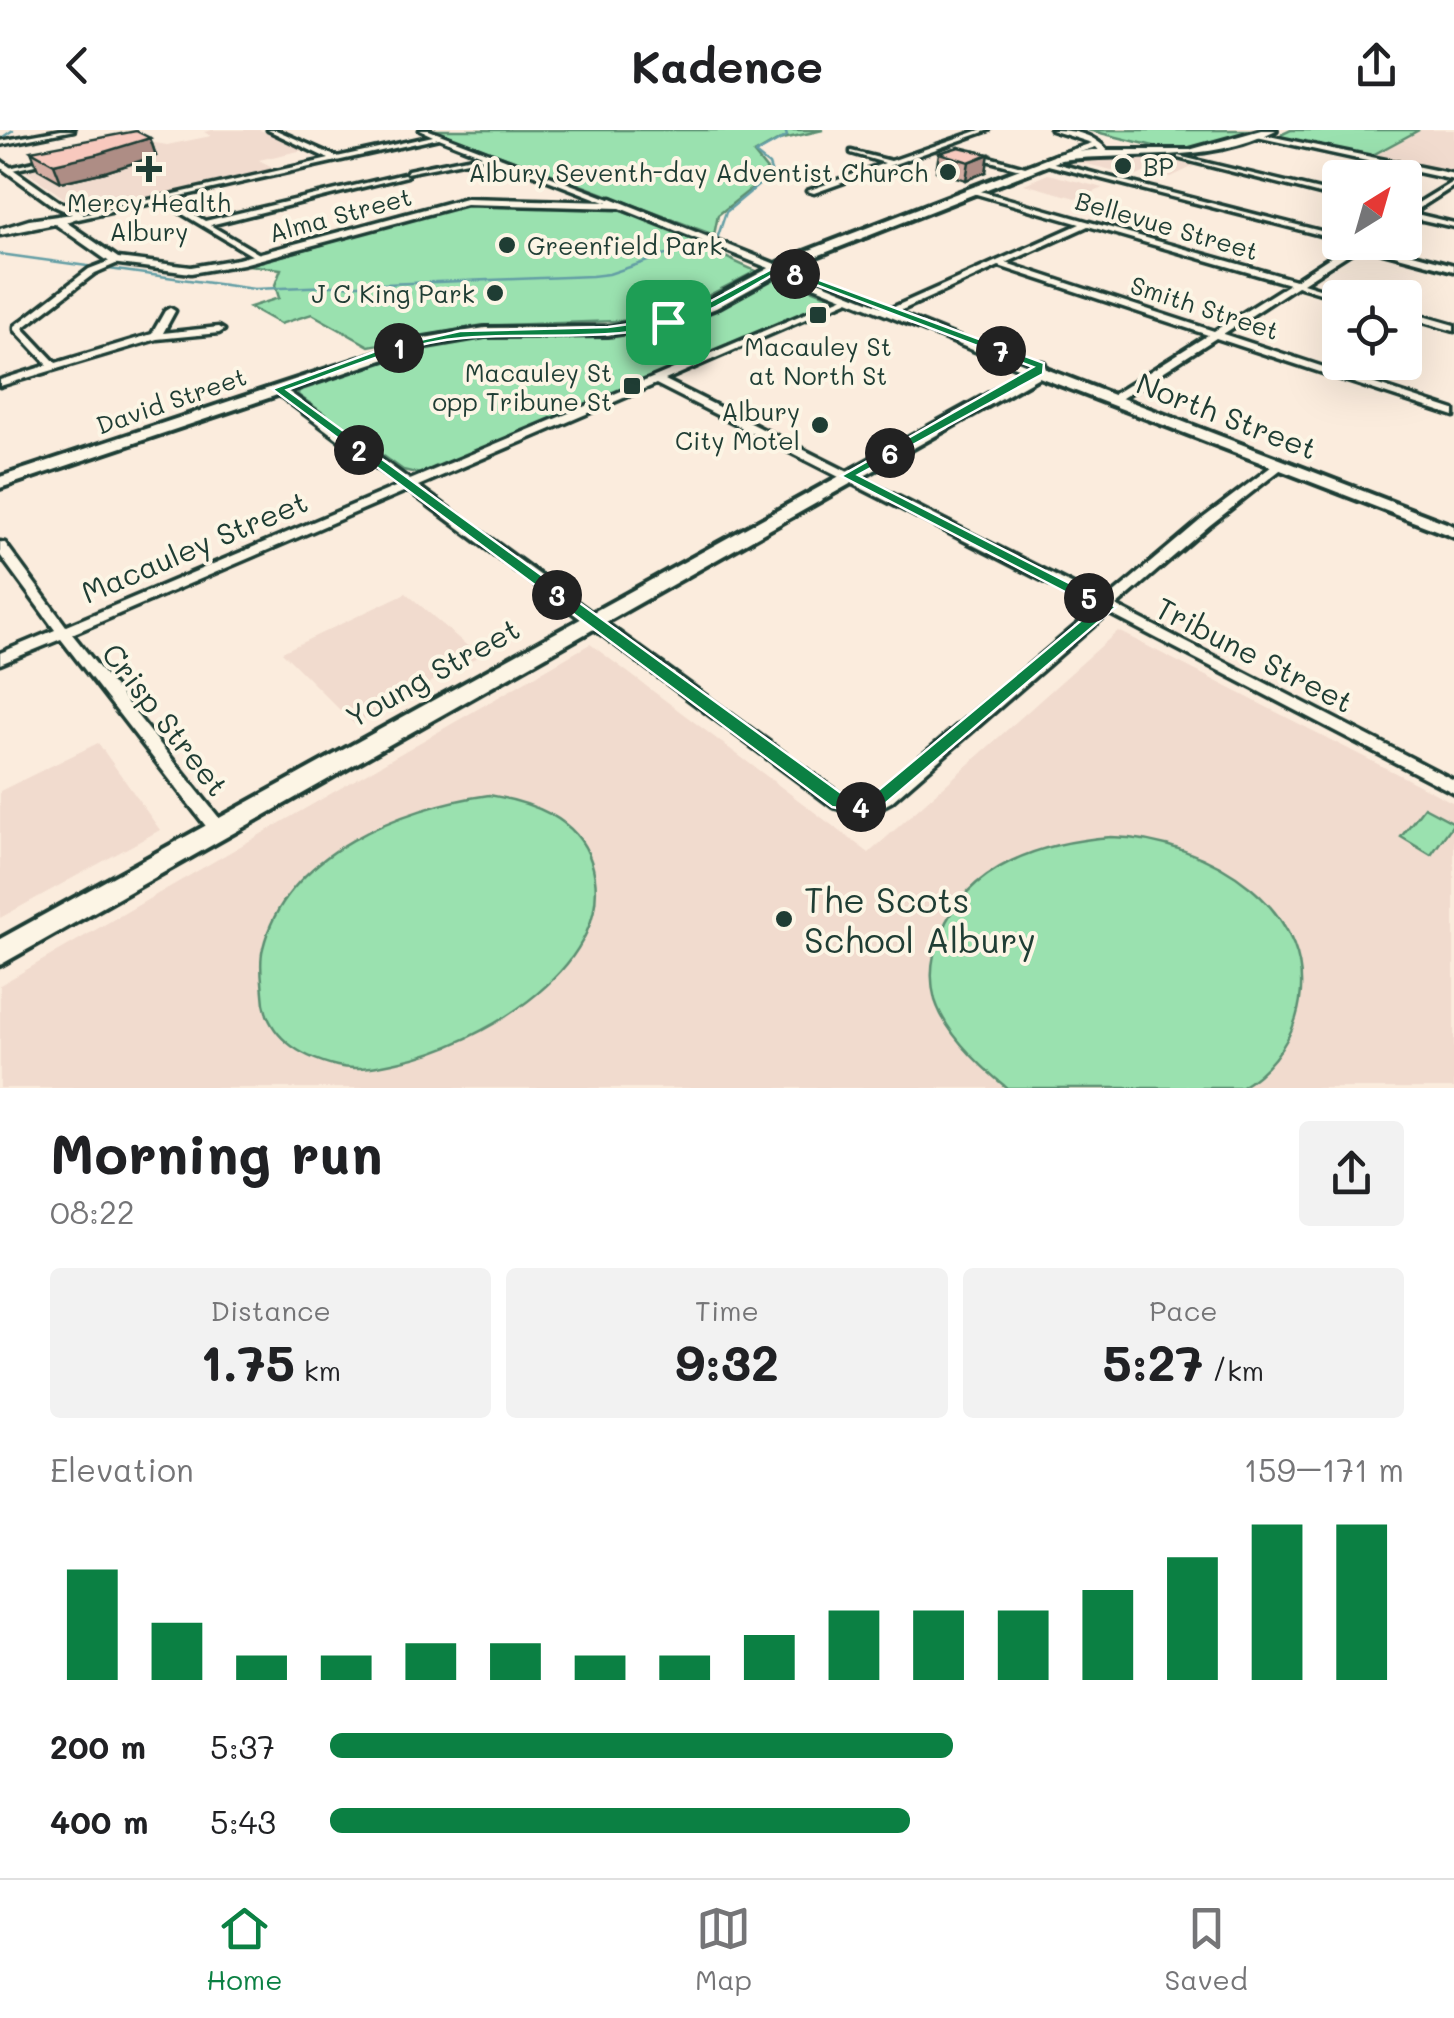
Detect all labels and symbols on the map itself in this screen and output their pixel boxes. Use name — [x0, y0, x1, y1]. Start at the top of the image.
place label: BP — [1143, 150, 1174, 182]
marker: BP — [1112, 155, 1134, 177]
marker: Mercy Health Albury — [136, 156, 162, 182]
place label: Albury Seventh-day Adventist Church — [469, 156, 928, 189]
north arrow — [1322, 160, 1422, 260]
marker: Albury Seventh-day Adventist Church — [937, 161, 959, 183]
street label: Alma Street — [265, 180, 415, 248]
street label: Bellevue Street — [1072, 184, 1262, 266]
place label: Mercy Health Albury — [67, 186, 231, 248]
place label: Greenfield Park — [527, 229, 723, 261]
marker: Greenfield Park — [496, 234, 518, 256]
pin: 8 — [770, 249, 820, 299]
street label: Smith Street — [1127, 268, 1283, 346]
place label: J C King Park — [312, 277, 475, 309]
pin — [626, 280, 711, 365]
marker: J C King Park — [484, 282, 506, 304]
marker: Macauley St at North St — [807, 304, 829, 326]
pin: 1 — [374, 323, 424, 373]
pin: 7 — [976, 326, 1026, 376]
place label: Macauley St at North St — [744, 330, 892, 391]
place label: Macauley St opp Tribune St — [432, 356, 612, 417]
street label: David Street — [92, 359, 250, 441]
street label: North Street — [1131, 362, 1323, 468]
marker: Macauley St opp Tribune St — [621, 375, 643, 397]
place label: Albury City Motel — [675, 395, 800, 457]
marker: Albury City Motel — [809, 414, 831, 436]
pin: 2 — [334, 425, 384, 475]
pin: 6 — [865, 428, 915, 478]
street label: Macauley Street — [75, 480, 313, 612]
pin: 3 — [532, 570, 582, 620]
pin: 5 — [1064, 573, 1114, 623]
street label: Tribune Street — [1149, 587, 1361, 721]
street label: Young Street — [338, 608, 526, 736]
street label: Crisp Street — [94, 634, 238, 804]
pin: 4 — [836, 782, 886, 832]
place label: The Scots School Albury — [804, 876, 1036, 962]
marker: The Scots School Albury — [773, 908, 795, 930]

